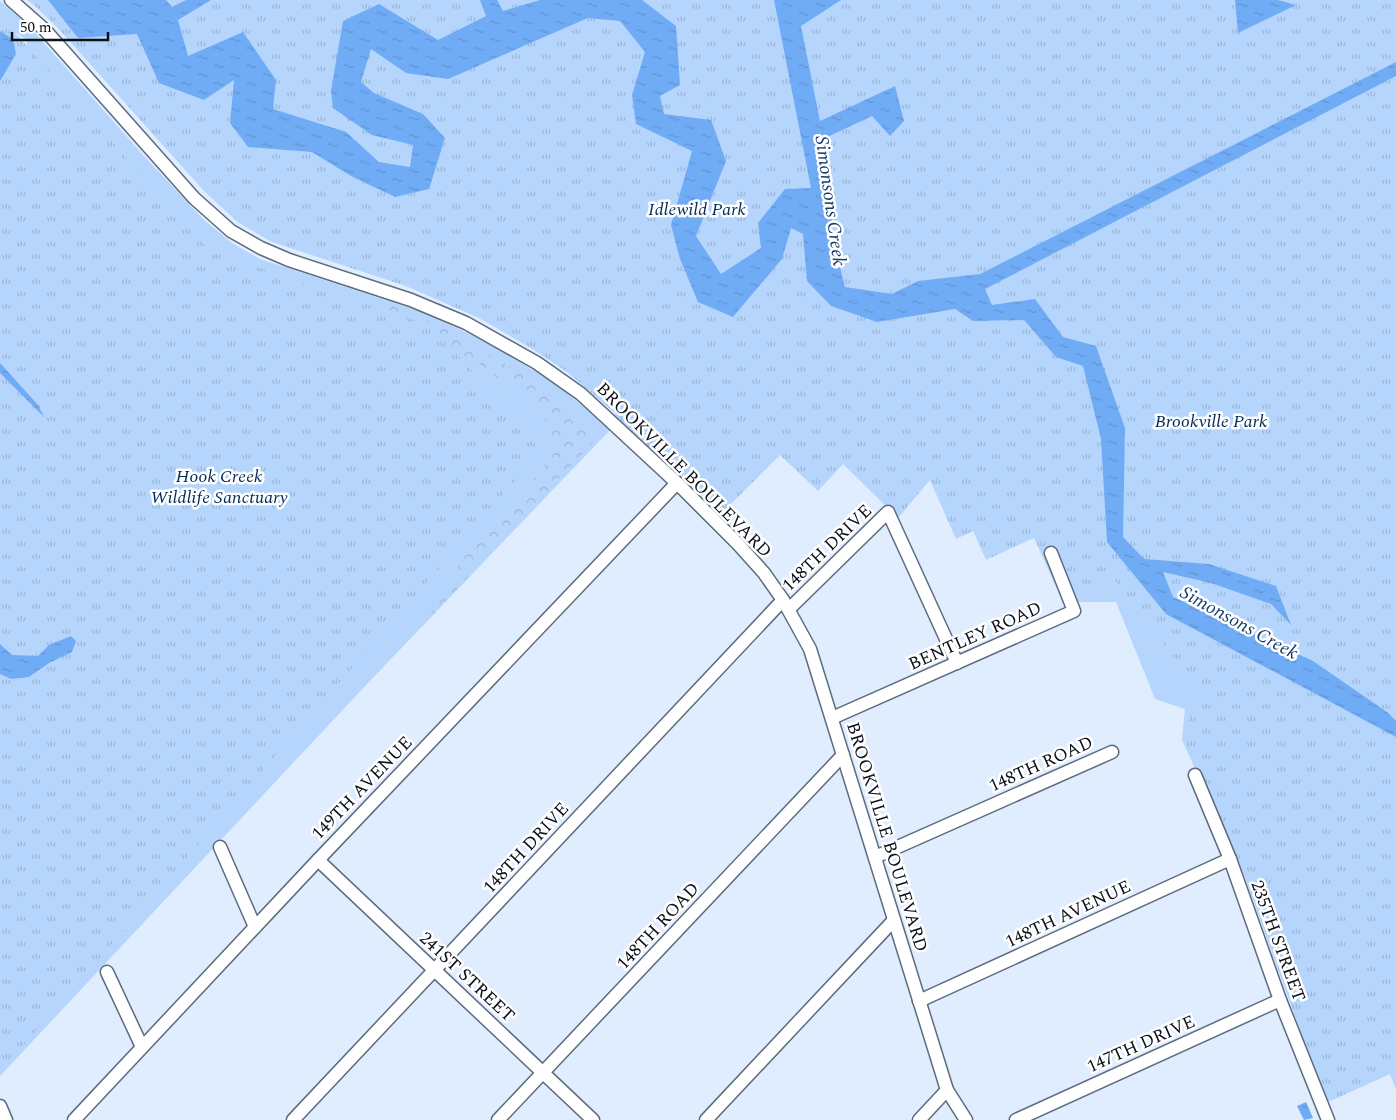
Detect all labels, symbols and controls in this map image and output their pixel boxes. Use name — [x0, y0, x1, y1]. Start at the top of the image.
scale bar — [12, 10, 109, 42]
text: 50 m — [20, 16, 52, 39]
water label: Simonsons Creek — [807, 134, 854, 268]
park label: Idlewild Park — [648, 196, 746, 223]
street label: BROOKVILLE BOULEVARD — [590, 376, 778, 564]
park label: Brookville Park — [1155, 408, 1268, 435]
park label: Hook Creek Wildlife Sanctuary — [150, 463, 288, 511]
street label: 148TH DRIVE — [776, 498, 878, 598]
water label: Simonsons Creek — [1175, 578, 1304, 668]
street label: BENTLEY ROAD — [904, 594, 1046, 678]
street label: BROOKVILLE BOULEVARD — [839, 719, 935, 955]
street label: 148TH ROAD — [985, 729, 1097, 799]
street label: 149TH AVENUE — [305, 730, 419, 846]
street label: 148TH DRIVE — [477, 796, 575, 900]
street label: 148TH AVENUE — [1001, 873, 1135, 955]
street label: 148TH ROAD — [610, 876, 706, 976]
street label: 235TH STREET — [1244, 877, 1312, 1005]
street label: 241ST STREET — [413, 925, 521, 1029]
street label: 147TH DRIVE — [1082, 1008, 1200, 1080]

